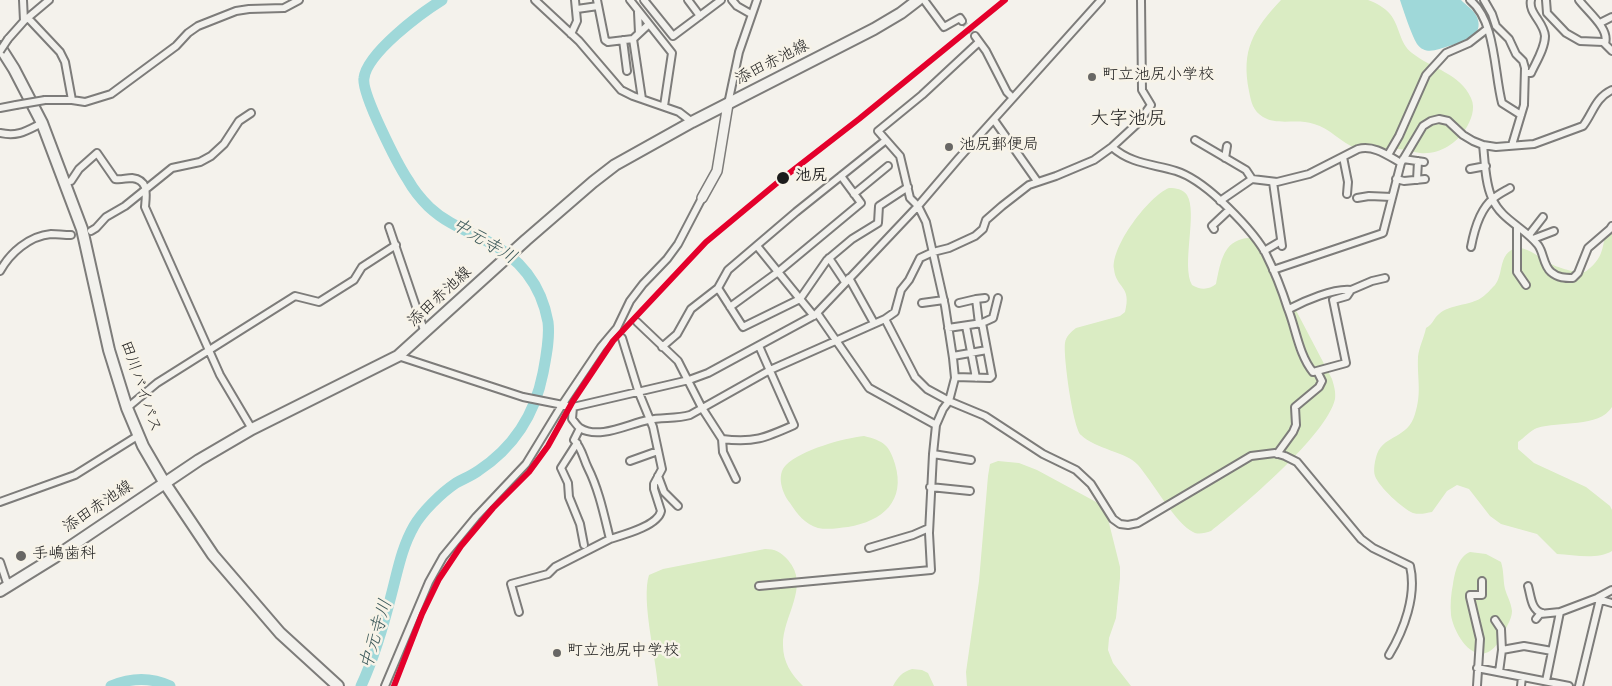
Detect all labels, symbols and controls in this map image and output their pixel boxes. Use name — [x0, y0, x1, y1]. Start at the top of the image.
street label: 添田赤池線 — [733, 37, 813, 91]
place label: 町立池尻小学校 — [1102, 67, 1214, 87]
marker: 町立池尻小学校 — [1086, 71, 1098, 83]
district label: 大字池尻 — [1090, 110, 1166, 132]
place label: 池尻郵便局 — [959, 137, 1039, 157]
marker: 池尻郵便局 — [943, 141, 955, 153]
place label: 池尻 — [795, 168, 827, 188]
marker: 池尻 — [775, 170, 791, 186]
water label: 中元寺川 — [447, 215, 519, 271]
street label: 添田赤池線 — [405, 264, 477, 332]
street label: 田川バイパス — [114, 338, 164, 436]
street label: 添田赤池線 — [60, 478, 138, 538]
place label: 手嶋歯科 — [32, 546, 96, 566]
marker: 手嶋歯科 — [14, 549, 28, 563]
water label: 中元寺川 — [357, 597, 399, 673]
place label: 町立池尻中学校 — [567, 643, 679, 663]
marker: 町立池尻中学校 — [551, 647, 563, 659]

